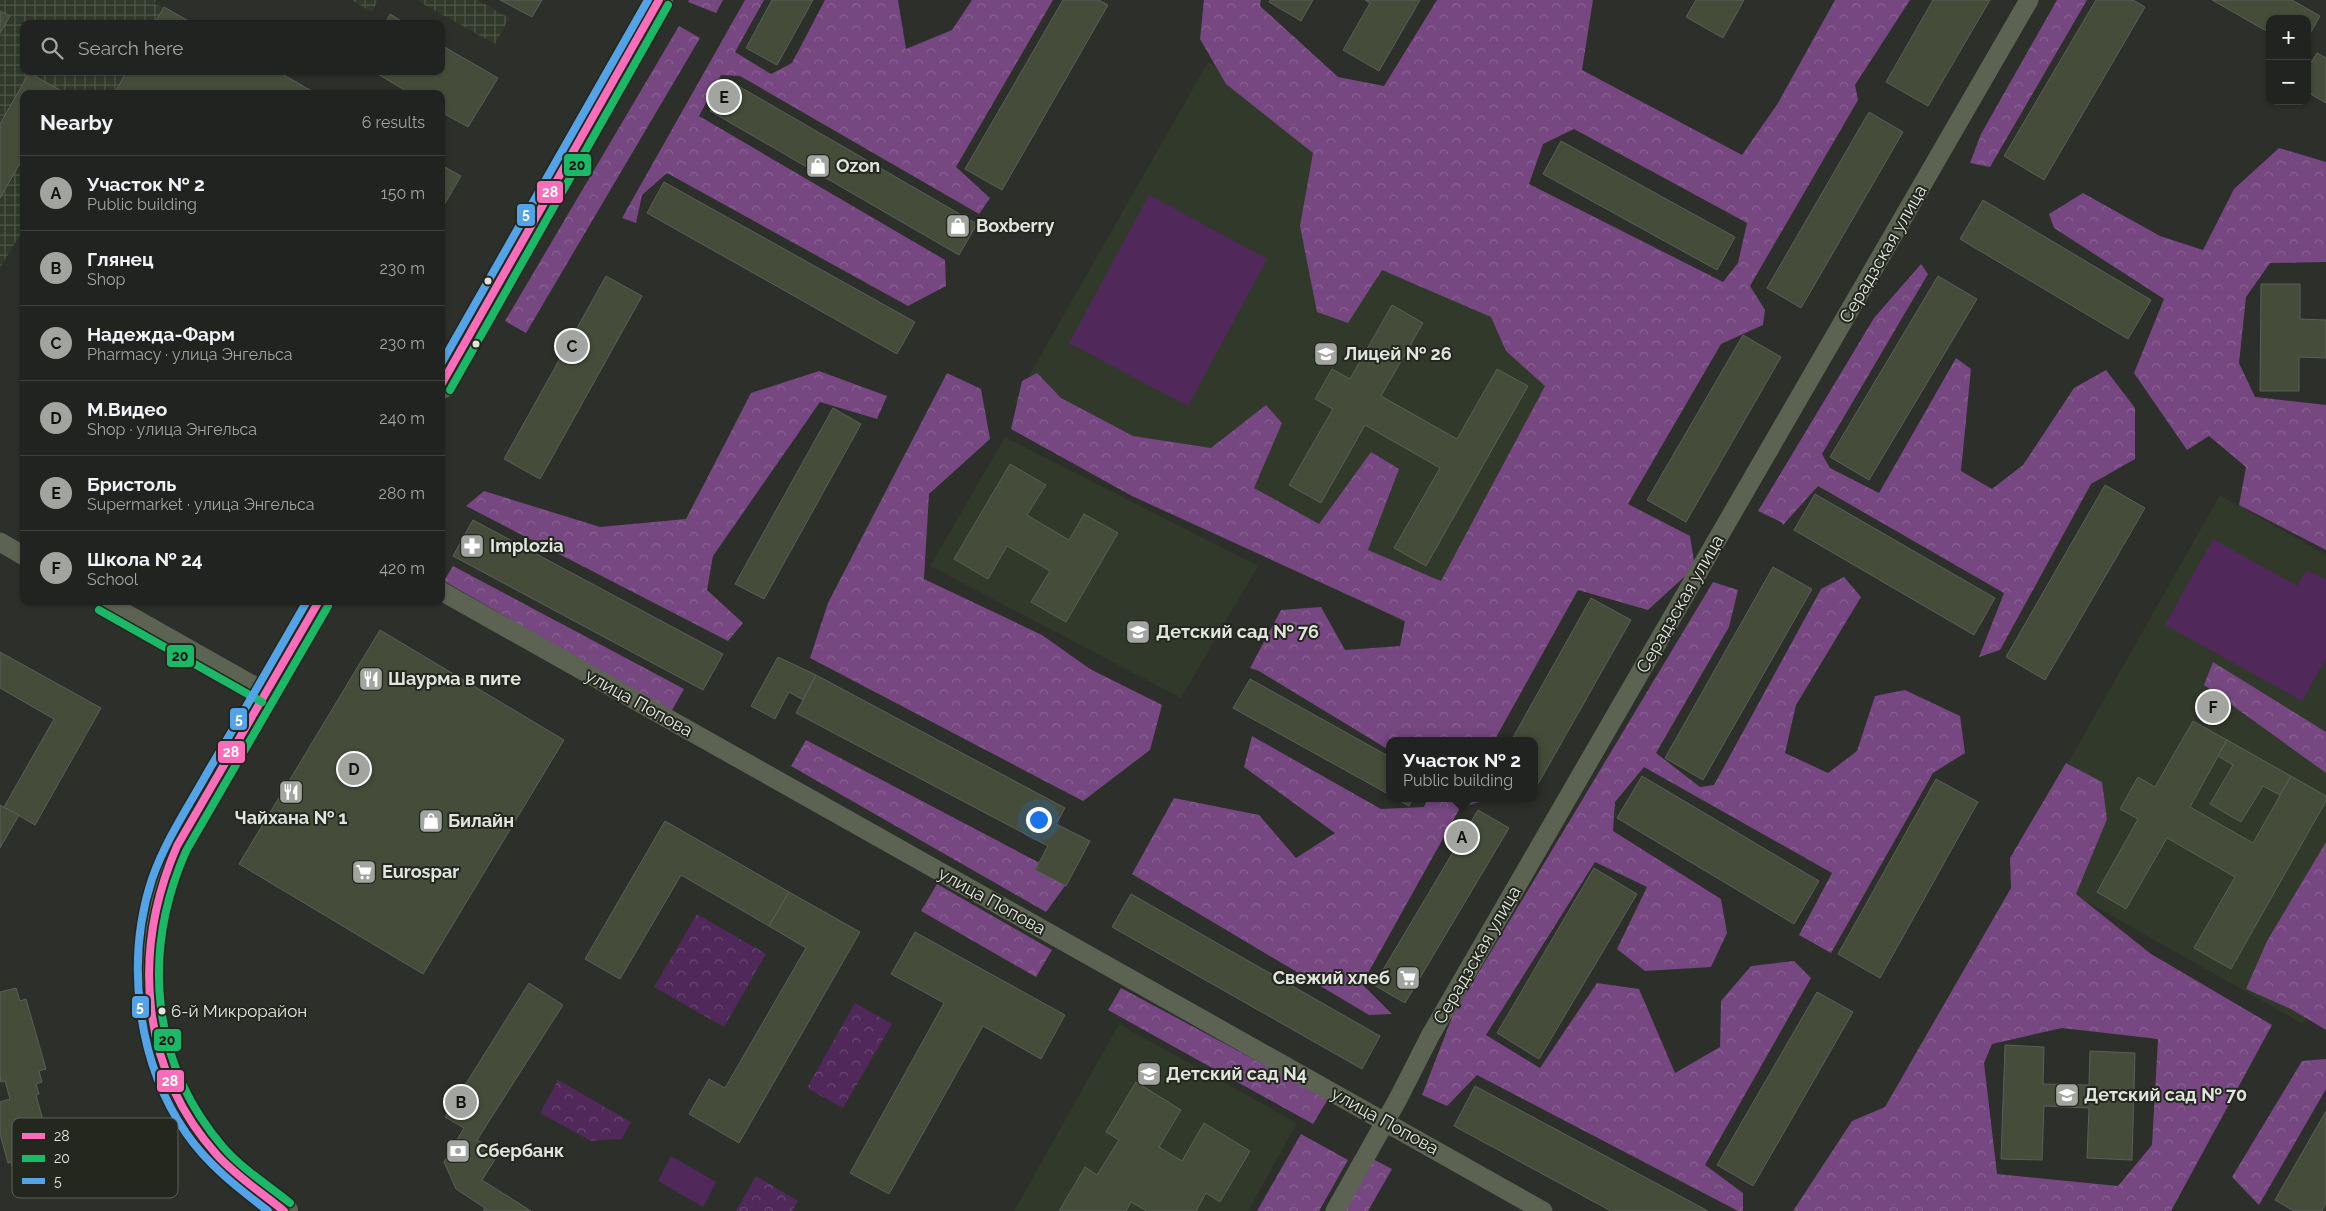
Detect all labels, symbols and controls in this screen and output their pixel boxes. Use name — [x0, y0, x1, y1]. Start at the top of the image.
map controls — [2266, 15, 2311, 105]
button: + — [2266, 15, 2311, 60]
search box — [20, 20, 445, 75]
icon: search — [38, 34, 66, 62]
text: Search here — [78, 37, 184, 59]
button: − — [2266, 60, 2311, 105]
pin: E — [708, 78, 740, 116]
text: Nearby — [40, 110, 113, 135]
text: 6 results — [362, 113, 425, 132]
line badge: 20 — [563, 153, 592, 177]
shop icon: Ozon — [805, 153, 831, 179]
place label: Ozon — [836, 155, 880, 176]
text: 20 — [569, 157, 585, 173]
text: Участок № 2 — [87, 173, 205, 195]
line badge: 28 — [536, 180, 564, 204]
street label: Серадзская улица — [1834, 181, 1931, 327]
text: A — [51, 184, 61, 203]
text: 150 m — [381, 184, 425, 203]
text: 28 — [542, 184, 558, 200]
text: Public building — [87, 195, 197, 214]
line badge: 5 — [516, 203, 536, 227]
text: 5 — [522, 206, 530, 222]
shop icon: Boxberry — [945, 213, 971, 239]
place label: Boxberry — [976, 215, 1054, 236]
text: Глянец — [87, 248, 154, 270]
text: B — [51, 259, 61, 278]
text: 230 m — [380, 259, 425, 278]
text: Shop — [87, 270, 125, 289]
unlabelled marker — [483, 276, 493, 286]
text: Надежда-Фарм — [87, 323, 235, 345]
pin: C — [556, 327, 588, 365]
text: C — [51, 334, 61, 353]
text: 230 m — [380, 334, 425, 353]
unlabelled marker — [471, 339, 481, 349]
school or university icon: Лицей № 26 — [1313, 341, 1339, 367]
place label: Лицей № 26 — [1344, 343, 1452, 364]
text: Pharmacy · улица Энгельса — [87, 345, 292, 364]
text: М.Видео — [87, 398, 167, 420]
text: D — [50, 409, 62, 428]
text: 240 m — [379, 409, 425, 428]
text: Shop · улица Энгельса — [87, 420, 257, 439]
text: Бристоль — [87, 473, 176, 495]
text: E — [51, 484, 61, 503]
text: 280 m — [379, 484, 425, 503]
text: Supermarket · улица Энгельса — [87, 495, 314, 514]
street label: Серадзская улица — [1631, 531, 1728, 677]
pharmacy icon: Implozia — [459, 533, 485, 559]
place label: Implozia — [490, 535, 564, 556]
text: Школа № 24 — [87, 548, 203, 570]
text: F — [51, 559, 61, 578]
text: 420 m — [379, 559, 425, 578]
text: School — [87, 570, 138, 589]
school or university icon: Детский сад № 76 — [1125, 619, 1151, 645]
place label: Детский сад № 76 — [1156, 621, 1319, 642]
line badge: 20 — [166, 644, 195, 668]
text: 20 — [172, 648, 188, 664]
street label: улица Попова — [582, 664, 697, 741]
restaurant icon: Шаурма в пите — [358, 666, 384, 692]
place label: Шаурма в пите — [388, 668, 521, 689]
pin: F — [2197, 688, 2229, 726]
line badge: 5 — [229, 707, 248, 731]
text: 5 — [235, 711, 243, 727]
popup — [1386, 737, 1538, 802]
line badge: 28 — [217, 740, 246, 764]
text: 28 — [223, 744, 239, 760]
text: Участок № 2 — [1403, 749, 1521, 771]
pin: D — [338, 750, 370, 788]
text: Public building — [1403, 771, 1513, 790]
restaurant icon: Чайхана № 1 — [278, 779, 304, 805]
place label: Чайхана № 1 — [235, 807, 348, 828]
your location — [1026, 807, 1052, 833]
shop icon: Билайн — [418, 808, 444, 834]
place label: Билайн — [448, 810, 514, 831]
pin: A — [1446, 818, 1478, 856]
supermarket icon: Eurospar — [351, 859, 377, 885]
place label: Eurospar — [382, 861, 459, 882]
street label: улица Попова — [935, 862, 1050, 939]
street label: Серадзская улица — [1428, 882, 1525, 1028]
supermarket icon: Свежий хлеб — [1395, 965, 1421, 991]
place label: Свежий хлеб — [1273, 967, 1390, 988]
line badge: 5 — [131, 995, 150, 1019]
text: 5 — [136, 999, 144, 1015]
place label: 6-й Микрорайон — [171, 1001, 307, 1021]
marker: 6-й Микрорайон — [157, 1006, 167, 1016]
line badge: 20 — [153, 1028, 182, 1052]
text: 20 — [159, 1032, 175, 1048]
school or university icon: Детский сад N4 — [1136, 1061, 1162, 1087]
place label: Детский сад N4 — [1166, 1063, 1307, 1084]
line badge: 28 — [156, 1069, 185, 1093]
text: 28 — [162, 1073, 178, 1089]
street label: улица Попова — [1328, 1082, 1443, 1159]
school or university icon: Детский сад № 70 — [2054, 1082, 2080, 1108]
pin: B — [445, 1083, 477, 1121]
place label: Детский сад № 70 — [2084, 1084, 2247, 1105]
legend — [12, 1118, 178, 1198]
text: 28 — [54, 1128, 70, 1144]
bank icon: Сбербанк — [445, 1138, 471, 1164]
place label: Сбербанк — [476, 1140, 564, 1161]
text: 20 — [54, 1150, 70, 1166]
text: 5 — [54, 1173, 62, 1189]

